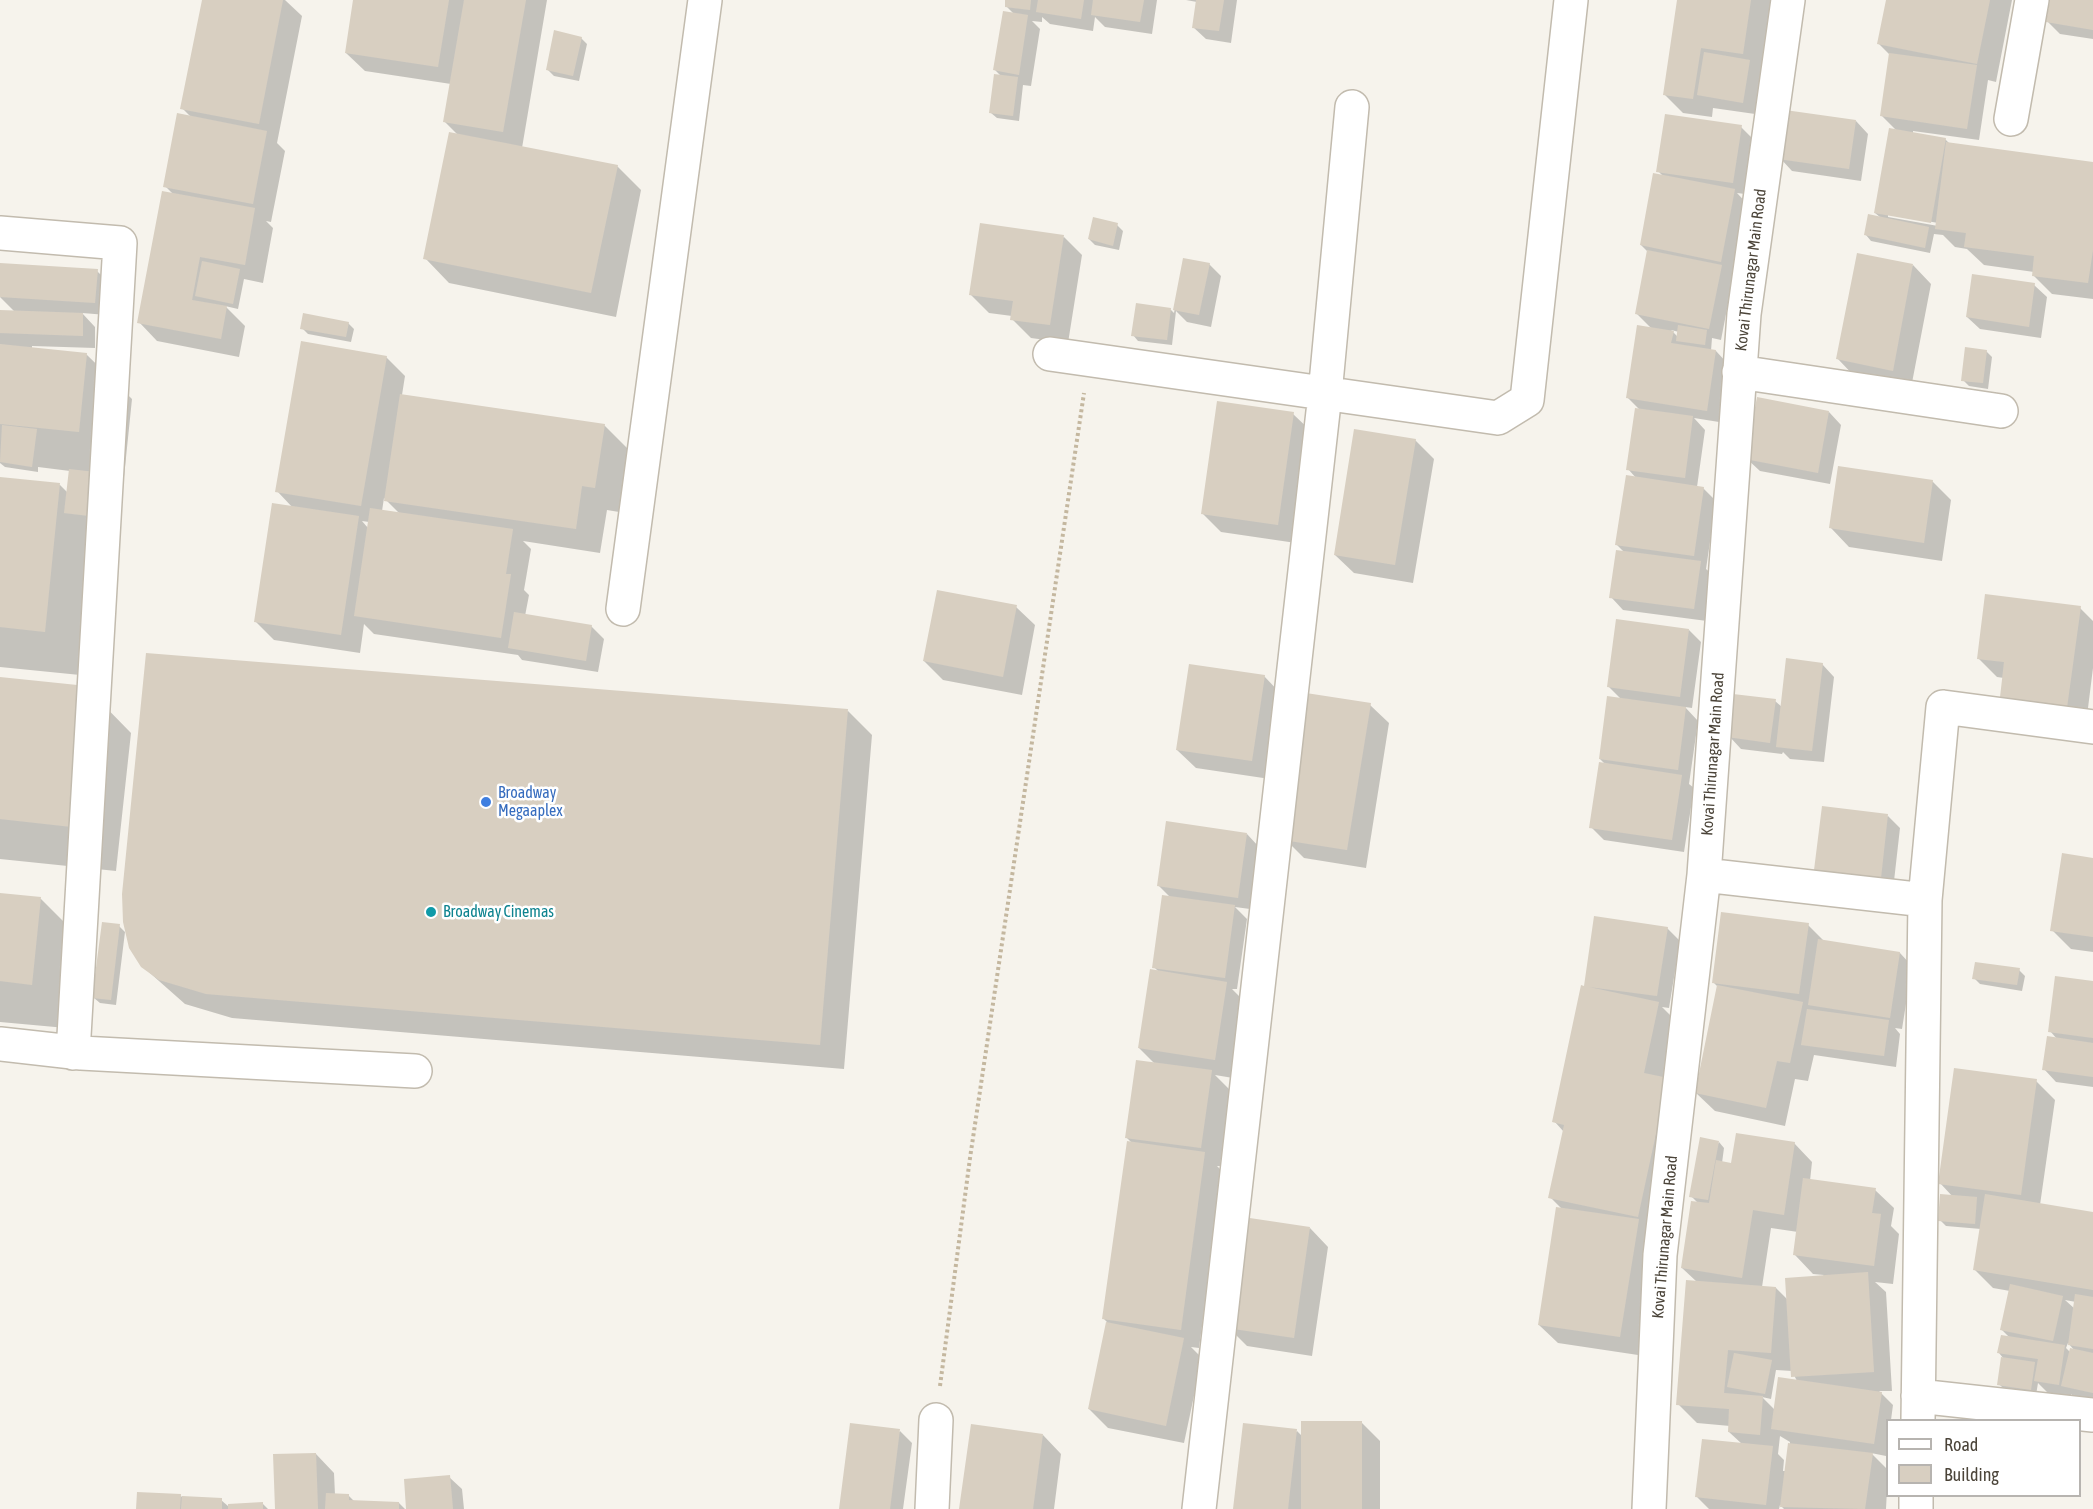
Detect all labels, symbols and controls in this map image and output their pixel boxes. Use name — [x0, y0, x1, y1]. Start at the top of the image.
street label: Kovai Thirunagar Main Road — [1731, 188, 1771, 352]
street label: Kovai Thirunagar Main Road — [1698, 672, 1728, 836]
place label: Broadway Megaaplex — [498, 783, 563, 821]
marker: Broadway Megaaplex — [479, 795, 493, 809]
place label: Broadway Cinemas — [443, 902, 554, 922]
marker: Broadway Cinemas — [424, 905, 438, 919]
street label: Kovai Thirunagar Main Road — [1648, 1155, 1682, 1319]
legend — [1886, 1419, 2081, 1497]
text: Road — [1944, 1434, 1978, 1455]
text: Building — [1944, 1464, 1999, 1485]

